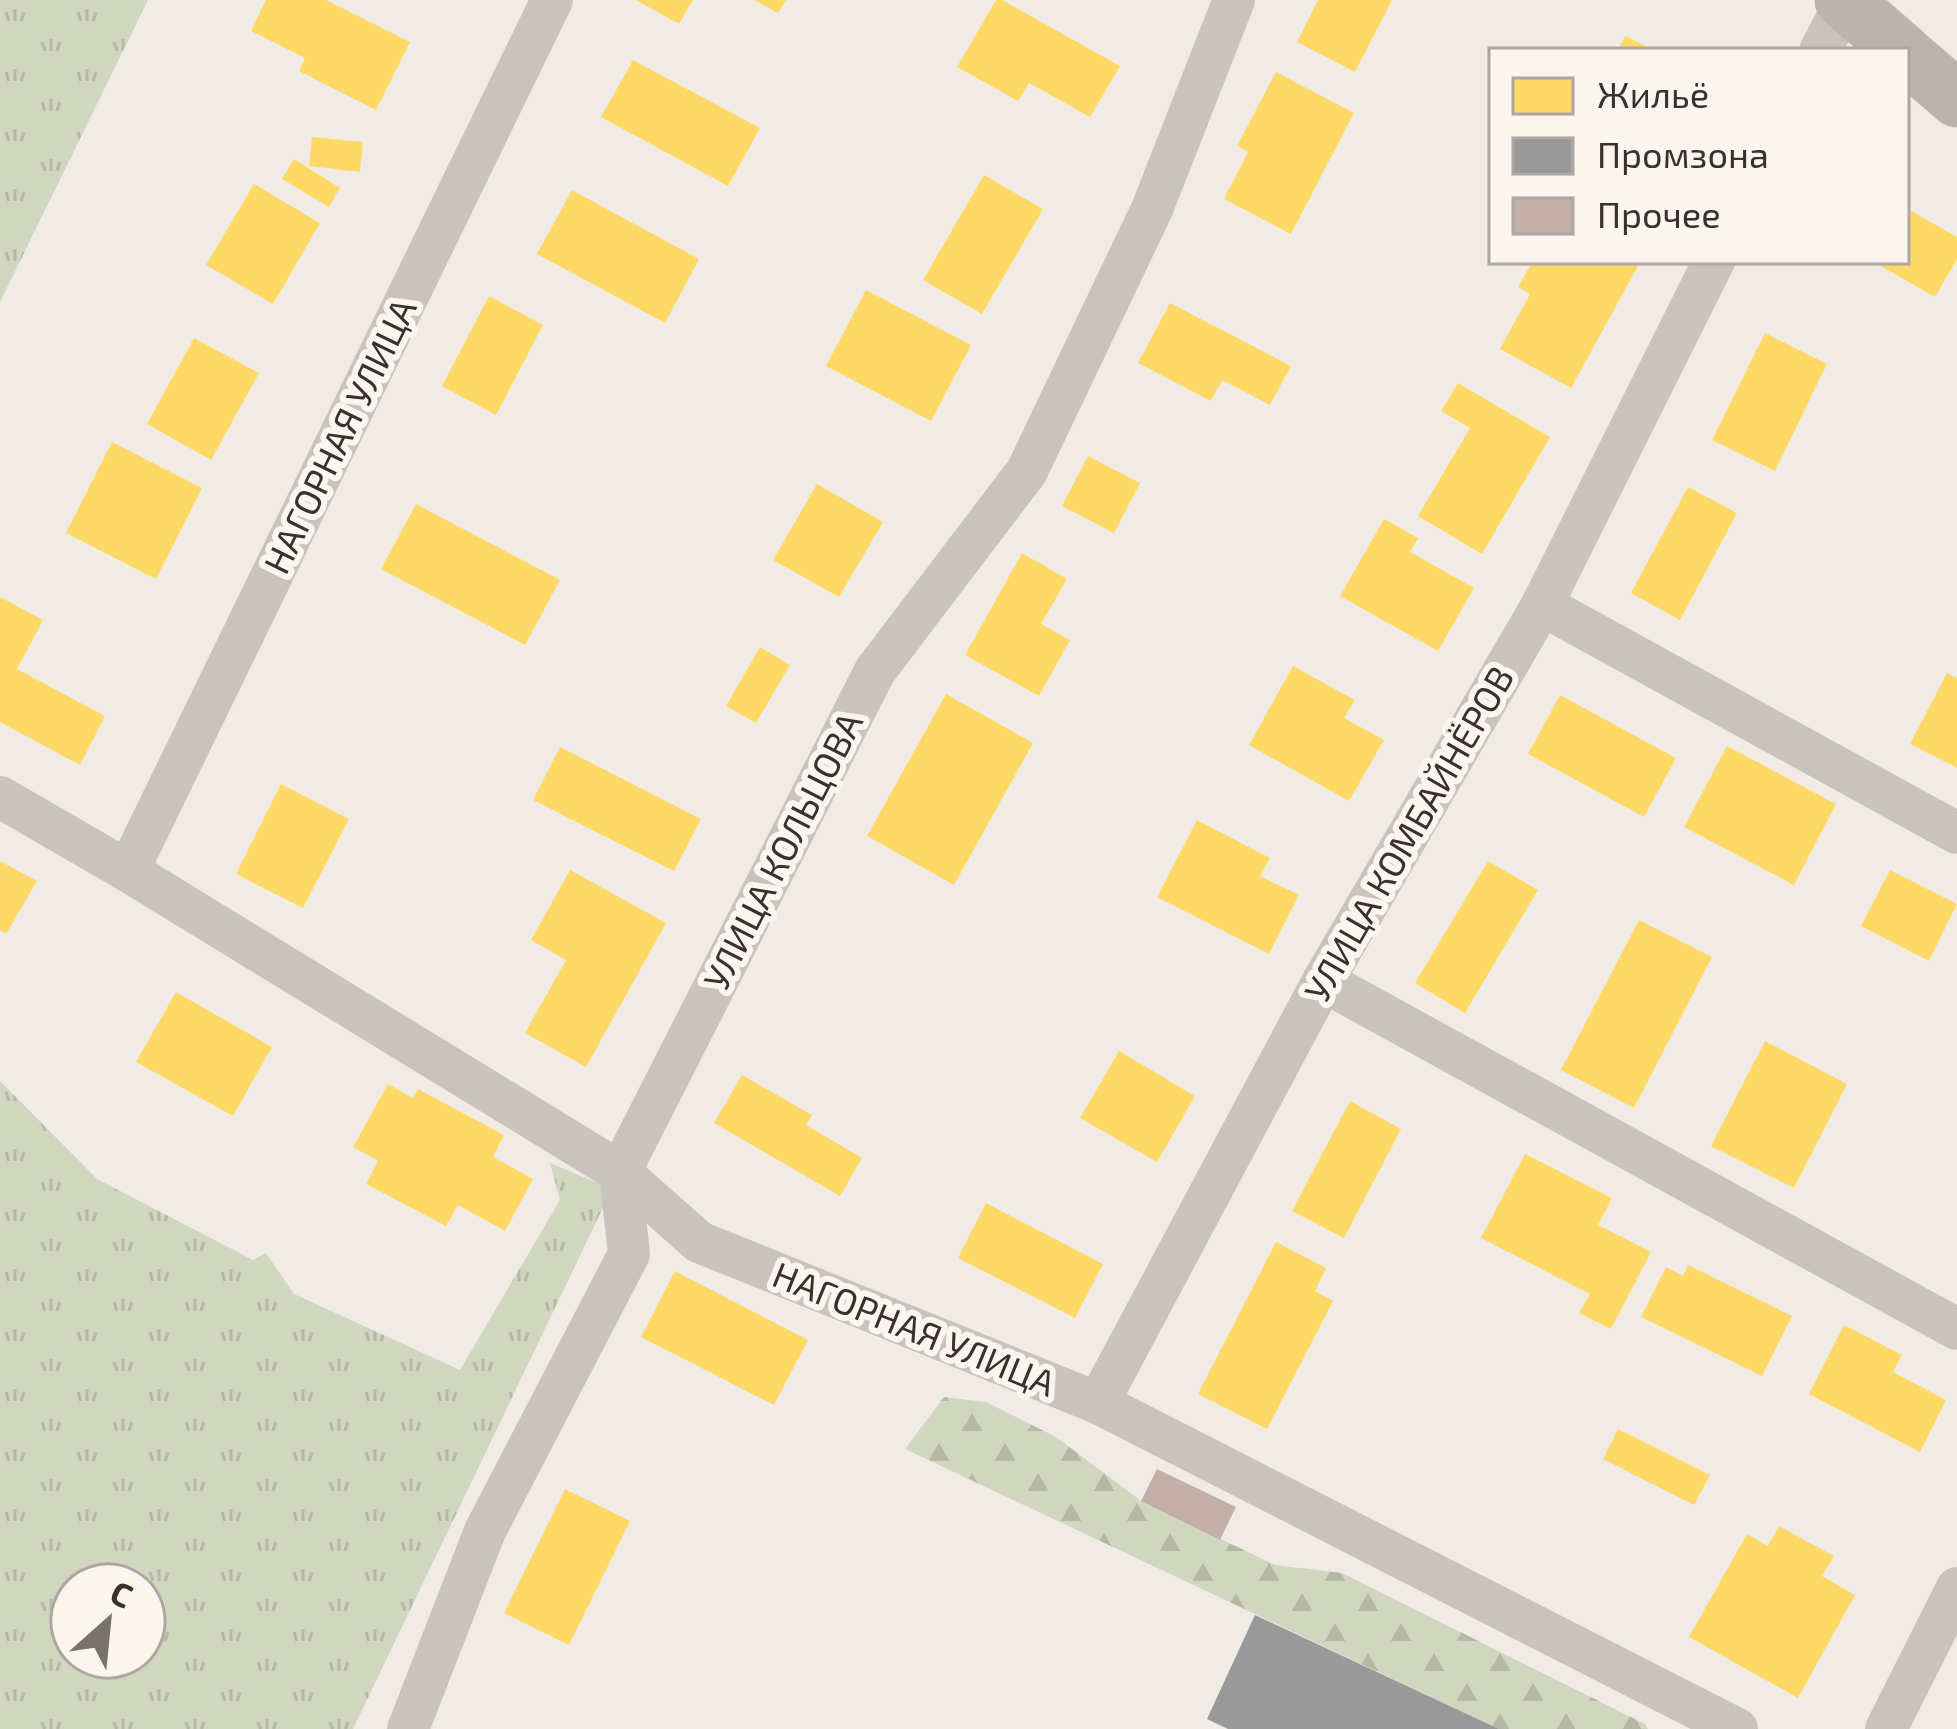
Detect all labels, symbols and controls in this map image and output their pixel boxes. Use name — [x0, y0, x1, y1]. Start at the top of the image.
legend — [1489, 48, 1909, 264]
text: Жильё — [1597, 72, 1709, 115]
text: Промзона — [1597, 132, 1769, 175]
text: Прочее — [1597, 192, 1721, 235]
street label: НАГОРНАЯ УЛИЦА — [253, 290, 424, 580]
street label: УЛИЦА КОМБАЙНЁРОВ — [1294, 658, 1521, 1008]
street label: УЛИЦА КОЛЬЦОВА — [693, 704, 870, 996]
street label: НАГОРНАЯ УЛИЦА — [767, 1251, 1063, 1404]
north arrow — [48, 1561, 168, 1681]
text: С — [104, 1571, 140, 1616]

